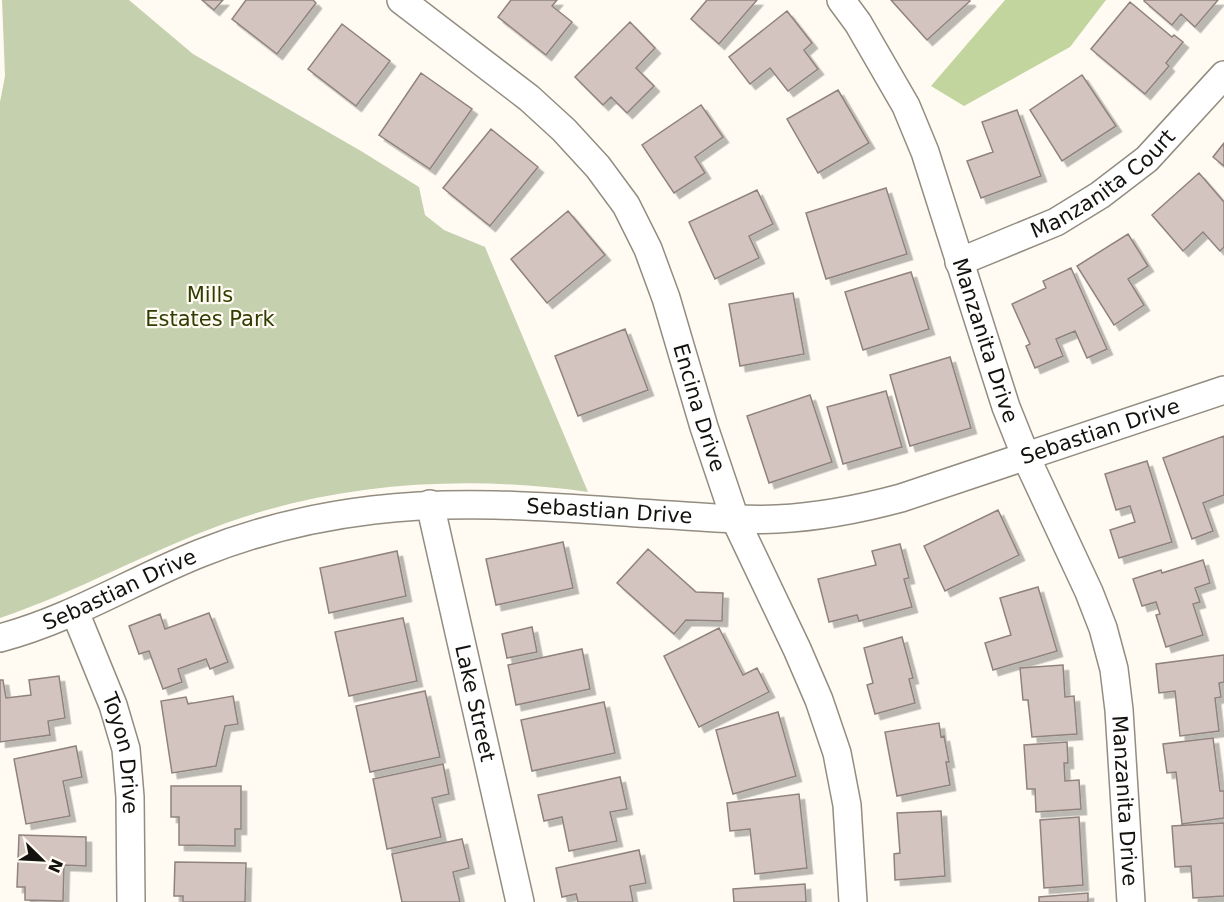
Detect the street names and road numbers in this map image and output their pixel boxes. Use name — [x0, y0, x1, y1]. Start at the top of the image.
street label: Manzanita Court — [1027, 125, 1180, 243]
street label: Manzanita Drive — [948, 255, 1023, 426]
street label: Encina Drive — [668, 341, 730, 475]
street label: Sebastian Drive — [1018, 394, 1183, 469]
street label: Sebastian Drive — [526, 494, 693, 528]
street label: Sebastian Drive — [39, 544, 200, 635]
street label: Lake Street — [450, 642, 500, 764]
street label: Toyon Drive — [97, 688, 142, 814]
street label: Manzanita Drive — [1107, 715, 1142, 887]

